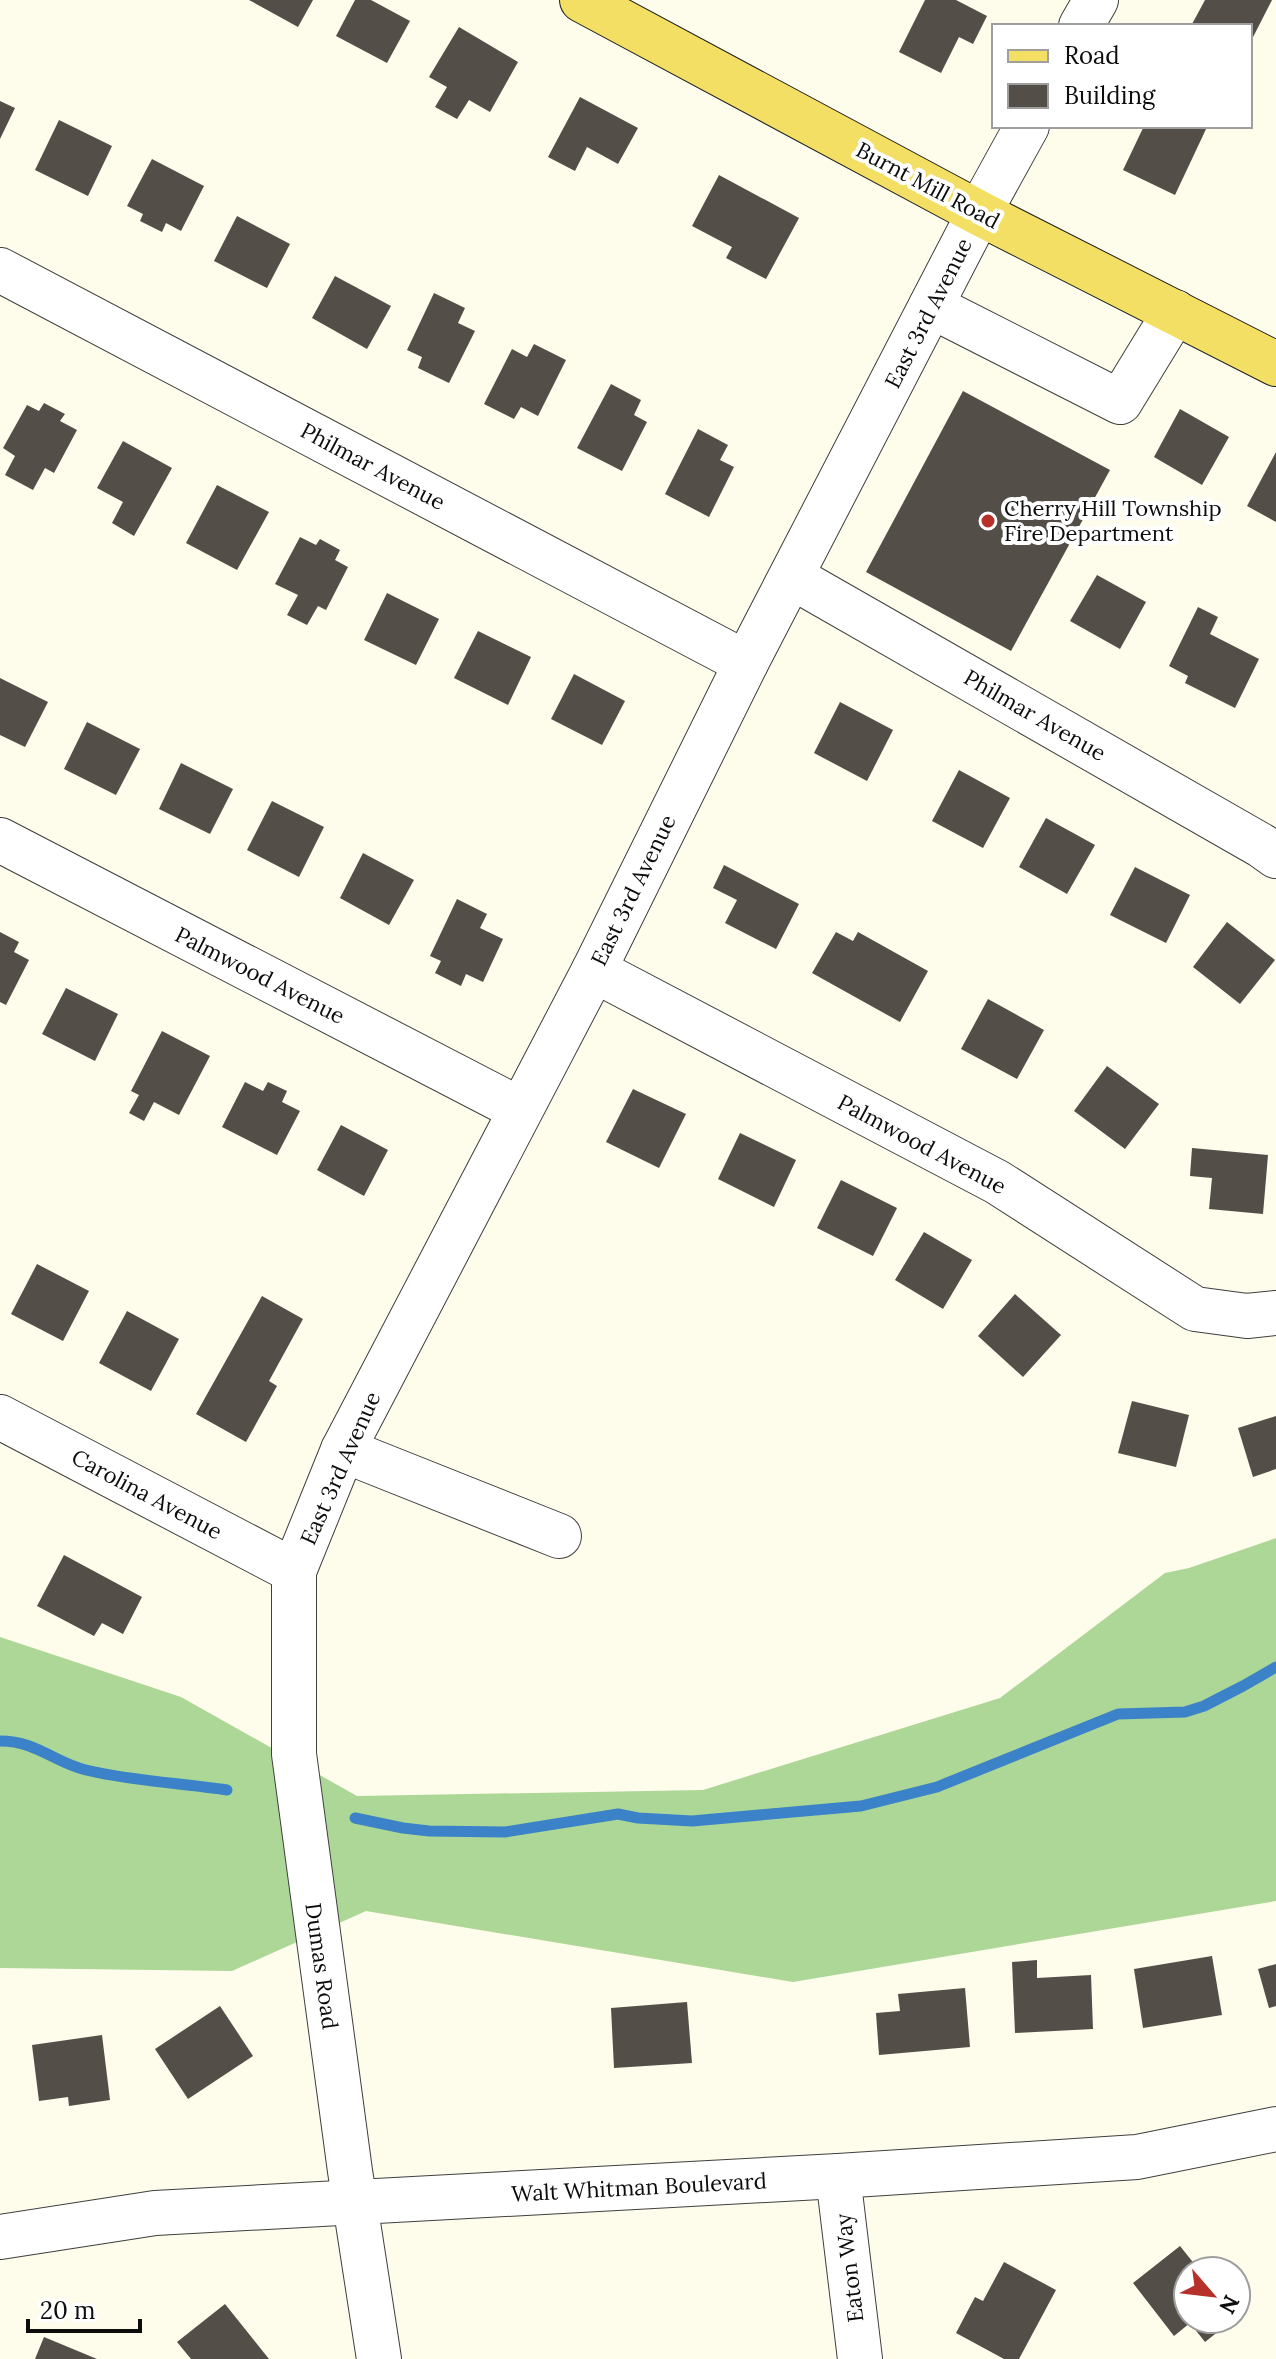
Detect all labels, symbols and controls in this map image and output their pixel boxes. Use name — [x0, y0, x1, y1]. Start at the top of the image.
legend — [992, 24, 1252, 128]
text: Road — [1064, 40, 1120, 71]
text: Building — [1064, 80, 1156, 111]
street label: Burnt Mill Road — [851, 135, 1005, 235]
street label: East 3rd Avenue — [878, 233, 978, 393]
street label: Philmar Avenue — [296, 416, 450, 516]
place label: Cherry Hill Township Fire Department — [1004, 494, 1222, 547]
marker: Cherry Hill Township Fire Department — [979, 512, 997, 530]
street label: Philmar Avenue — [959, 663, 1111, 767]
street label: East 3rd Avenue — [584, 810, 682, 970]
street label: Palmwood Avenue — [170, 920, 350, 1030]
street label: Palmwood Avenue — [833, 1088, 1011, 1200]
street label: East 3rd Avenue — [294, 1387, 386, 1549]
street label: Carolina Avenue — [67, 1443, 227, 1545]
street label: Dumas Road — [299, 1901, 345, 2031]
street label: Walt Whitman Boulevard — [511, 2166, 767, 2208]
street label: Eaton Way — [828, 2212, 870, 2324]
north arrow — [1172, 2255, 1252, 2335]
scale bar — [28, 2283, 140, 2333]
text: N — [1213, 2290, 1246, 2318]
text: 20 m — [40, 2295, 96, 2326]

